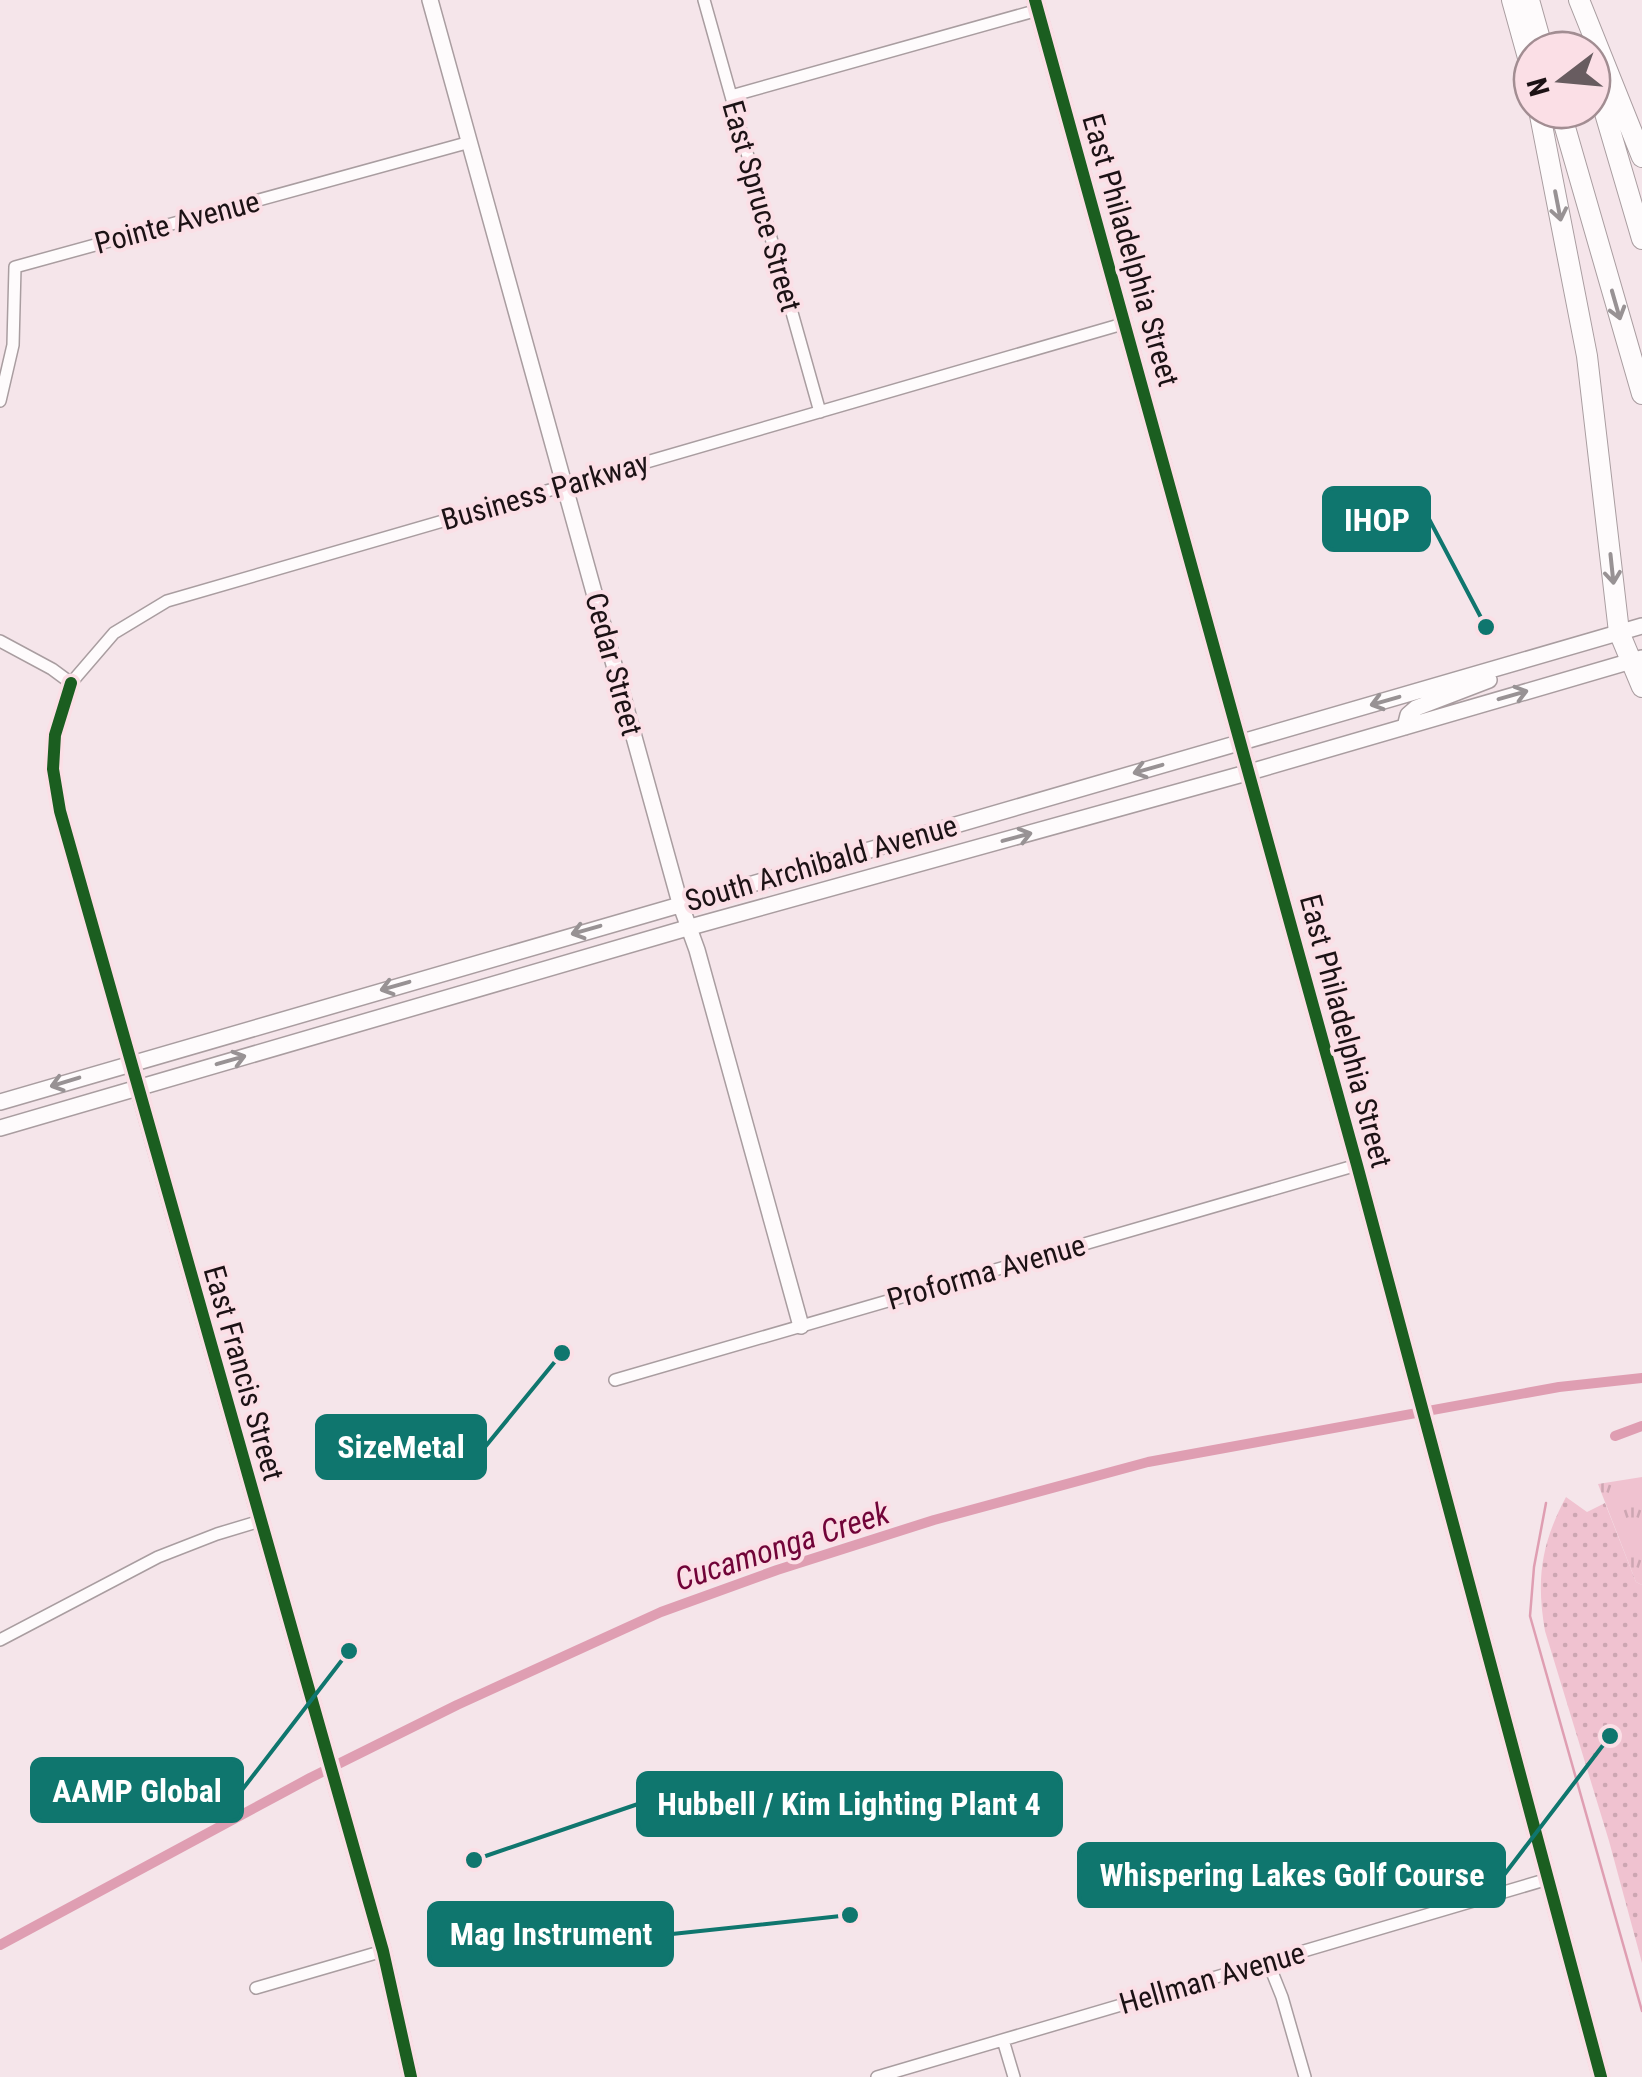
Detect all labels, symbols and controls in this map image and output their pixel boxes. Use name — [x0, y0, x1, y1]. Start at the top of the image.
north arrow — [1512, 30, 1612, 130]
text: N — [1520, 74, 1557, 100]
street label: East Spruce Street — [715, 96, 809, 316]
street label: East Philadelphia Street — [1075, 110, 1187, 390]
street label: Pointe Avenue — [91, 183, 263, 261]
one-way arrow — [1550, 189, 1569, 221]
one-way arrow — [1608, 288, 1627, 320]
street label: Business Parkway — [437, 445, 653, 537]
callout: IHOP — [1324, 488, 1429, 550]
text: IHOP — [1344, 501, 1410, 539]
one-way arrow — [1603, 552, 1622, 585]
street label: Cedar Street — [578, 589, 650, 739]
one-way arrow — [1497, 684, 1528, 703]
one-way arrow — [1370, 693, 1401, 711]
one-way arrow — [1133, 761, 1164, 779]
street label: South Archibald Avenue — [681, 807, 961, 919]
one-way arrow — [1001, 826, 1032, 845]
street label: East Philadelphia Street — [1293, 891, 1399, 1171]
one-way arrow — [571, 922, 602, 941]
one-way arrow — [379, 978, 411, 996]
one-way arrow — [215, 1050, 247, 1068]
one-way arrow — [50, 1074, 81, 1092]
street label: Proforma Avenue — [883, 1227, 1089, 1317]
street label: East Francis Street — [197, 1262, 291, 1484]
callout: SizeMetal — [317, 1416, 485, 1478]
text: SizeMetal — [337, 1428, 465, 1466]
water label: Cucamonga Creek — [670, 1493, 895, 1599]
callout: AAMP Global — [32, 1759, 242, 1821]
text: AAMP Global — [52, 1772, 222, 1810]
callout: Hubbell / Kim Lighting Plant 4 — [638, 1773, 1061, 1835]
text: Hubbell / Kim Lighting Plant 4 — [657, 1785, 1041, 1823]
callout: Whispering Lakes Golf Course — [1079, 1844, 1504, 1906]
text: Whispering Lakes Golf Course — [1100, 1856, 1484, 1894]
callout: Mag Instrument — [429, 1903, 672, 1965]
text: Mag Instrument — [450, 1915, 652, 1953]
street label: Hellman Avenue — [1115, 1935, 1309, 2021]

